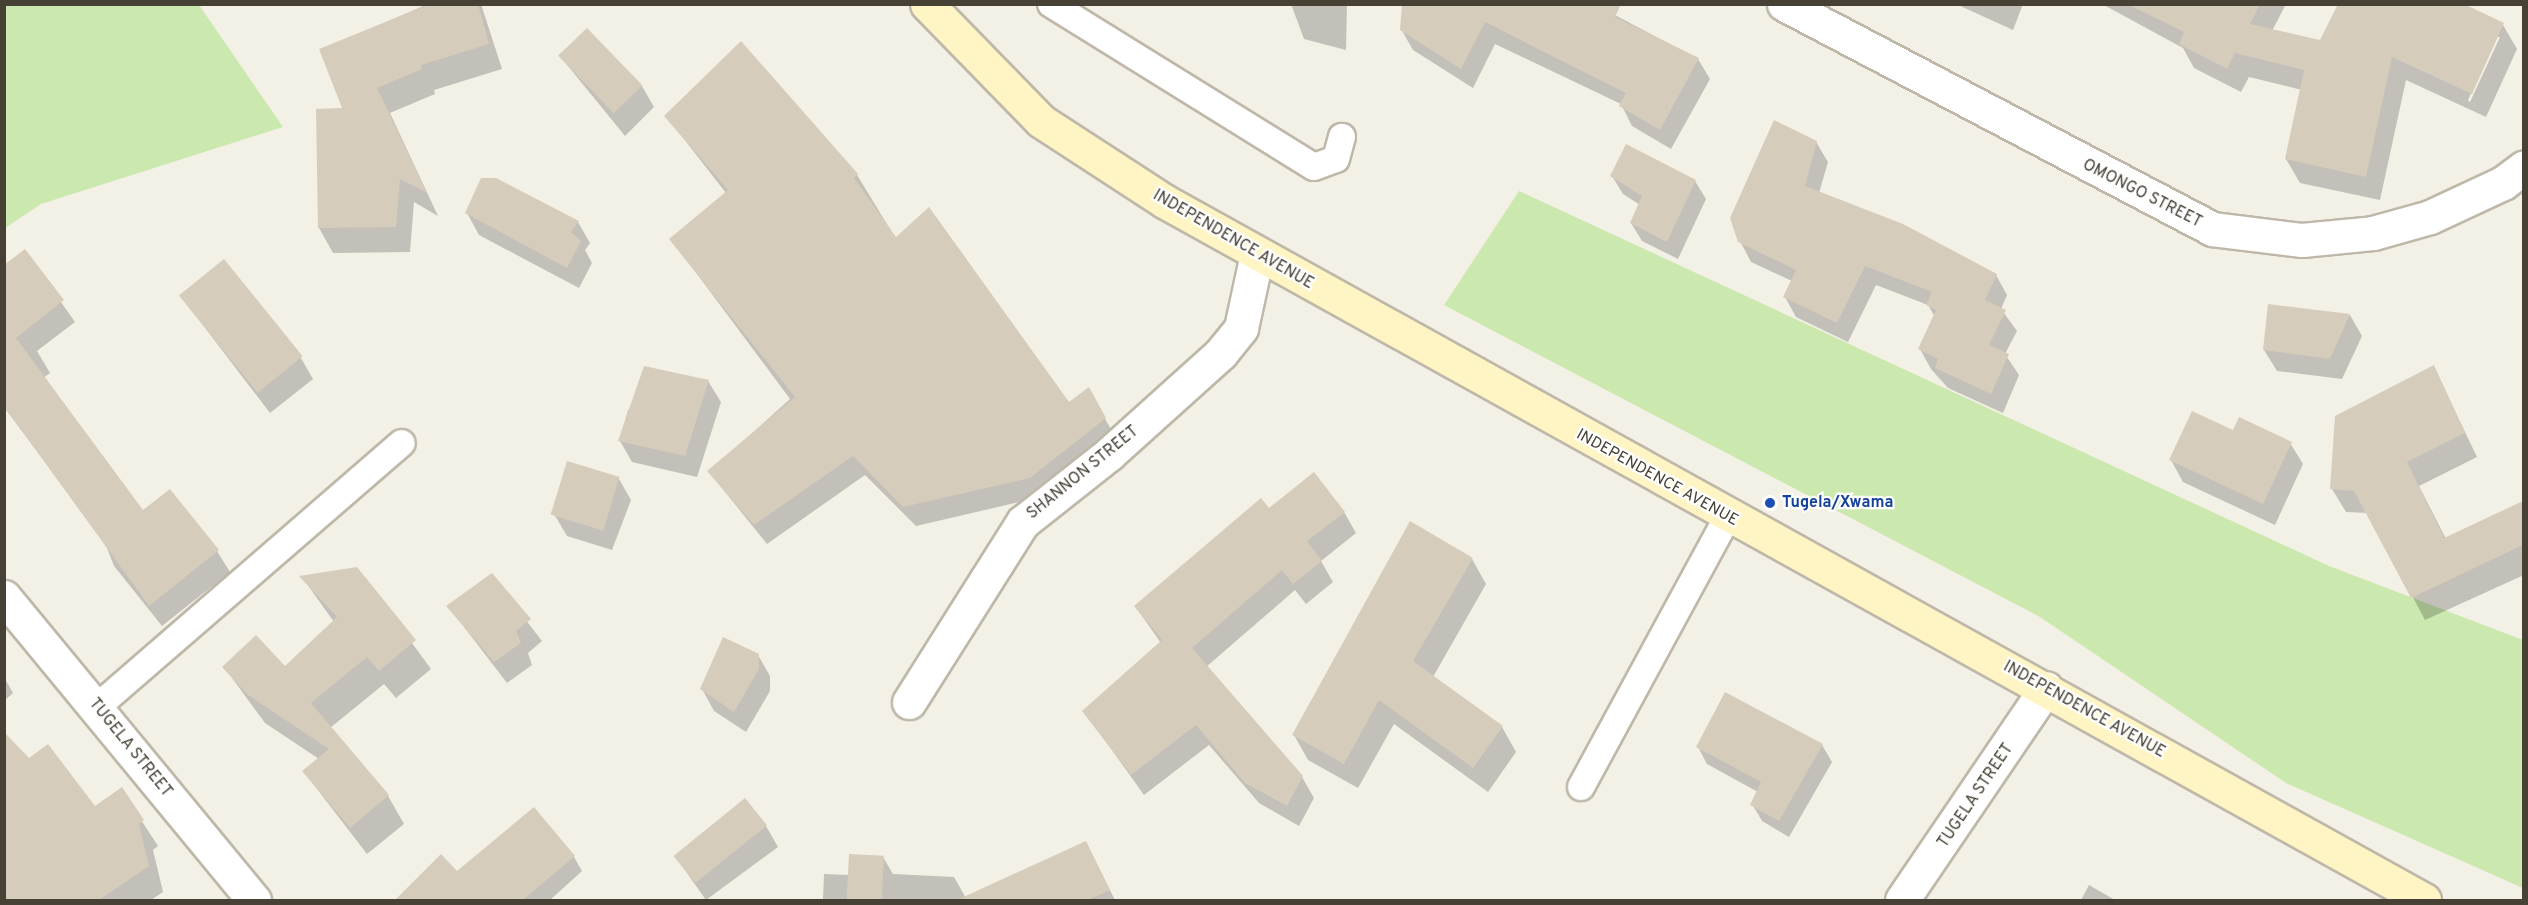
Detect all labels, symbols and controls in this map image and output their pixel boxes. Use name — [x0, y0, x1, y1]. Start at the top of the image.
street label: OMONGO STREET — [2079, 156, 2205, 232]
street label: INDEPENDENCE AVENUE — [1149, 186, 1317, 294]
street label: SHANNON STREET — [1023, 422, 1143, 524]
street label: INDEPENDENCE AVENUE — [1572, 425, 1742, 531]
place label: Tugela/Xwama — [1782, 493, 1893, 513]
marker: Tugela/Xwama — [1763, 496, 1777, 510]
street label: INDEPENDENCE AVENUE — [1999, 657, 2169, 763]
street label: TUGELA STREET — [84, 694, 176, 802]
street label: TUGELA STREET — [1934, 740, 2018, 852]

